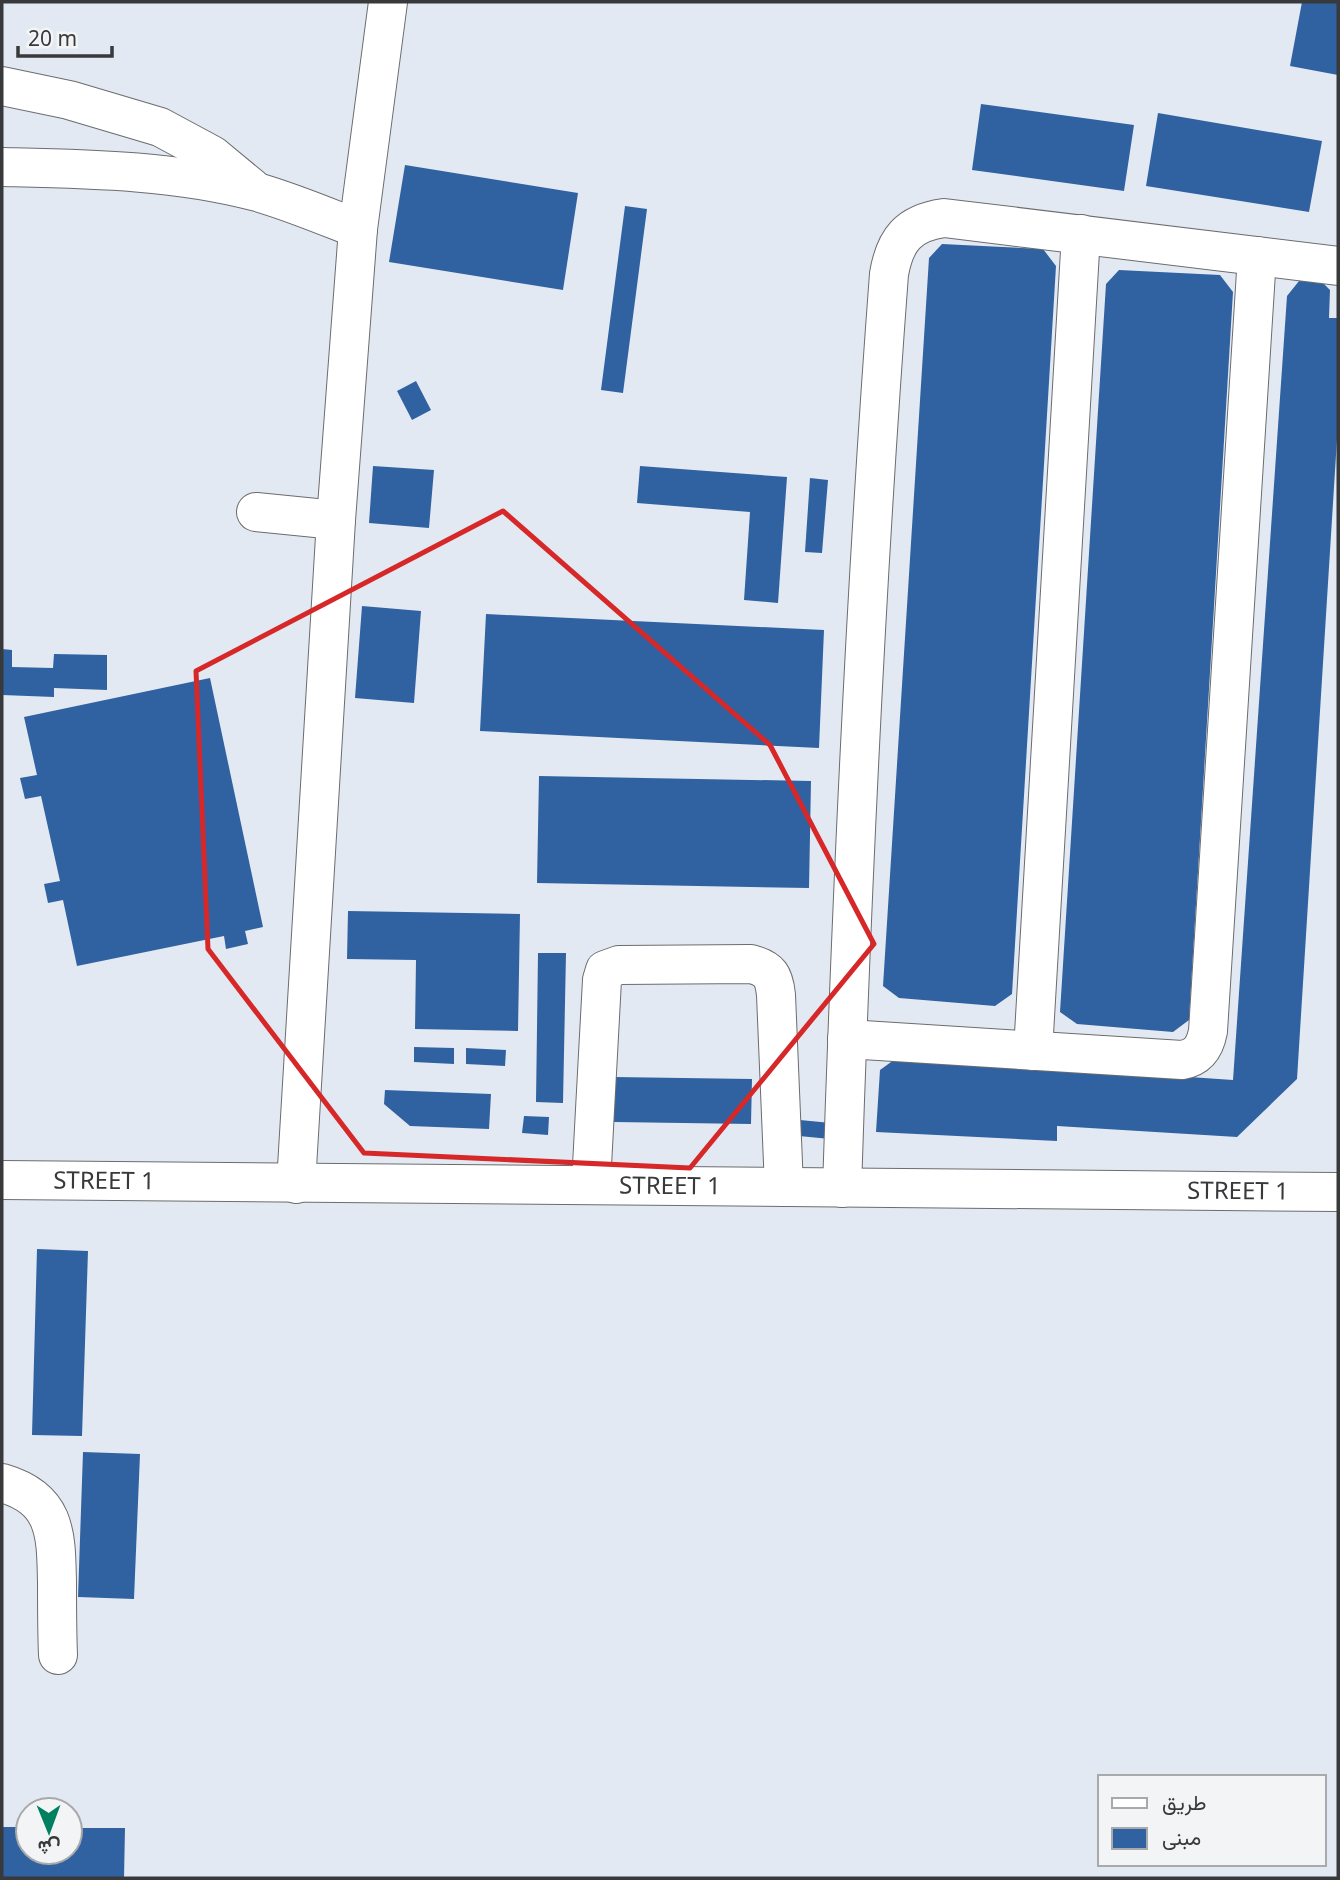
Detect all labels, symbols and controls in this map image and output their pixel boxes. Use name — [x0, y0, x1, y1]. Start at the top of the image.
scale bar — [18, 14, 112, 58]
text: 20 m — [28, 24, 77, 52]
street label: STREET 1 — [53, 1162, 155, 1196]
street label: STREET 1 — [619, 1168, 721, 1201]
street label: STREET 1 — [1187, 1173, 1289, 1207]
legend — [1098, 1775, 1326, 1866]
text: طريق — [1162, 1788, 1207, 1816]
north arrow — [14, 1796, 84, 1866]
text: مبنى — [1162, 1823, 1201, 1851]
text: ش — [37, 1835, 61, 1861]

